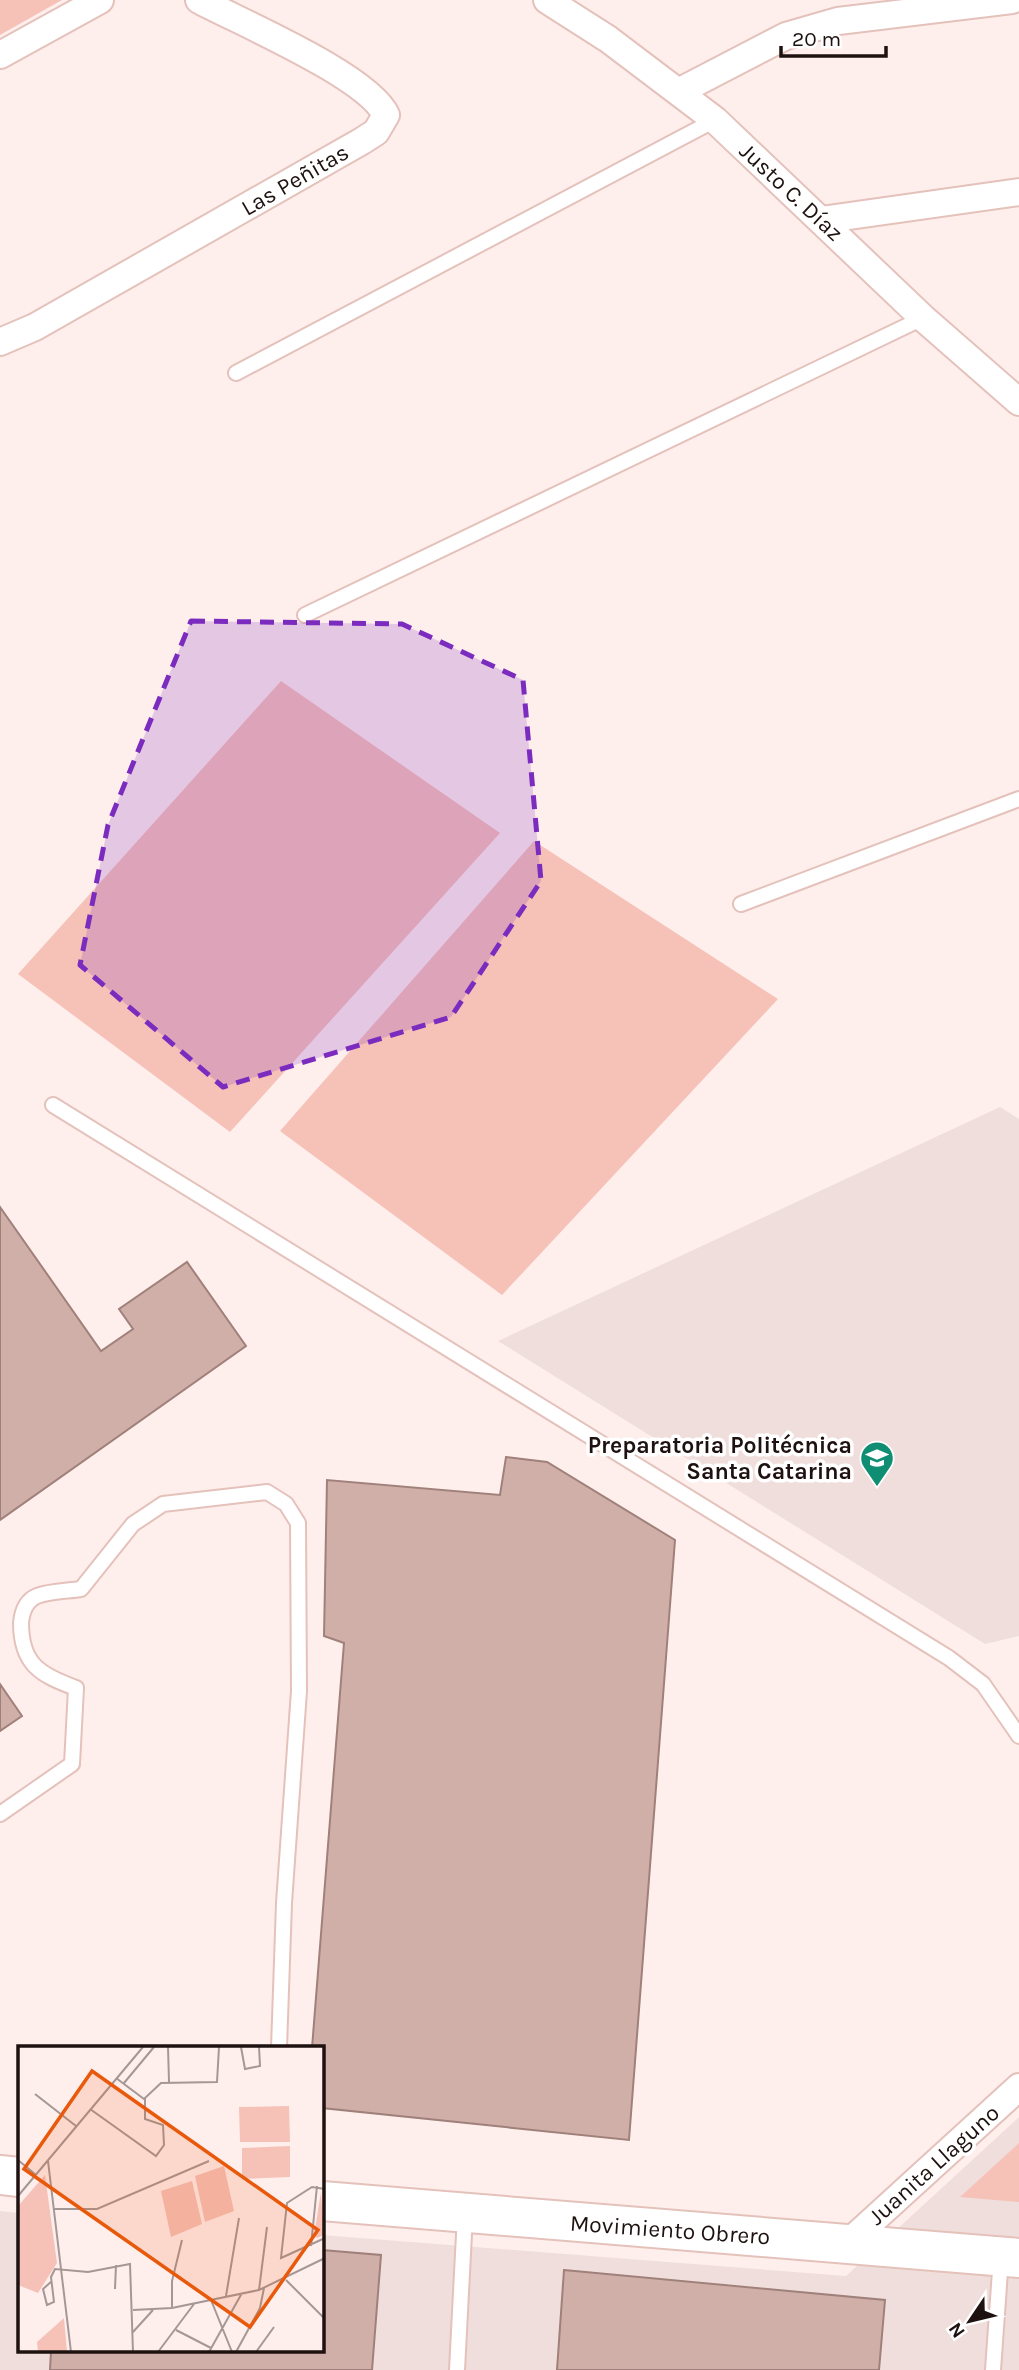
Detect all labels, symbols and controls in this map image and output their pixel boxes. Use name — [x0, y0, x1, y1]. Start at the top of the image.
scale bar — [781, 14, 886, 58]
text: 20 m — [792, 27, 841, 51]
street label: Justo C. Díaz — [734, 137, 848, 247]
street label: Las Peñitas — [236, 138, 354, 222]
place label: Preparatoria Politécnica Santa Catarina — [588, 1432, 852, 1485]
school or university icon: Preparatoria Politécnica Santa Catarina — [858, 1439, 896, 1488]
inset map — [18, 2046, 324, 2352]
street label: Juanita Llaguno — [863, 2099, 1005, 2231]
street label: Movimiento Obrero — [569, 2210, 771, 2250]
north arrow — [935, 2286, 1005, 2356]
text: N — [944, 2318, 970, 2342]

